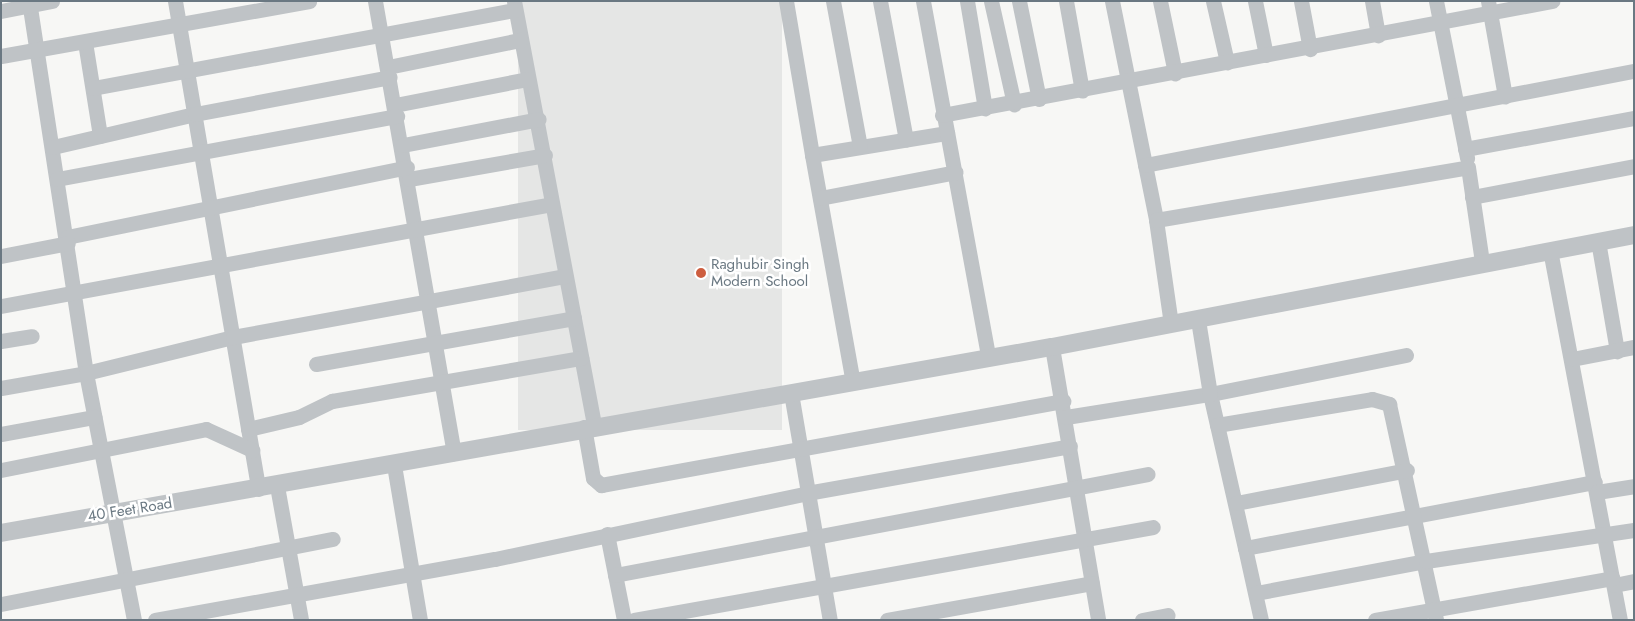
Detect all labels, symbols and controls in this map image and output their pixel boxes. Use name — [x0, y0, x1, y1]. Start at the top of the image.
place label: Raghubir Singh Modern School — [711, 255, 809, 290]
marker: Raghubir Singh Modern School — [695, 267, 707, 279]
street label: 40 Feet Road — [87, 494, 173, 526]

